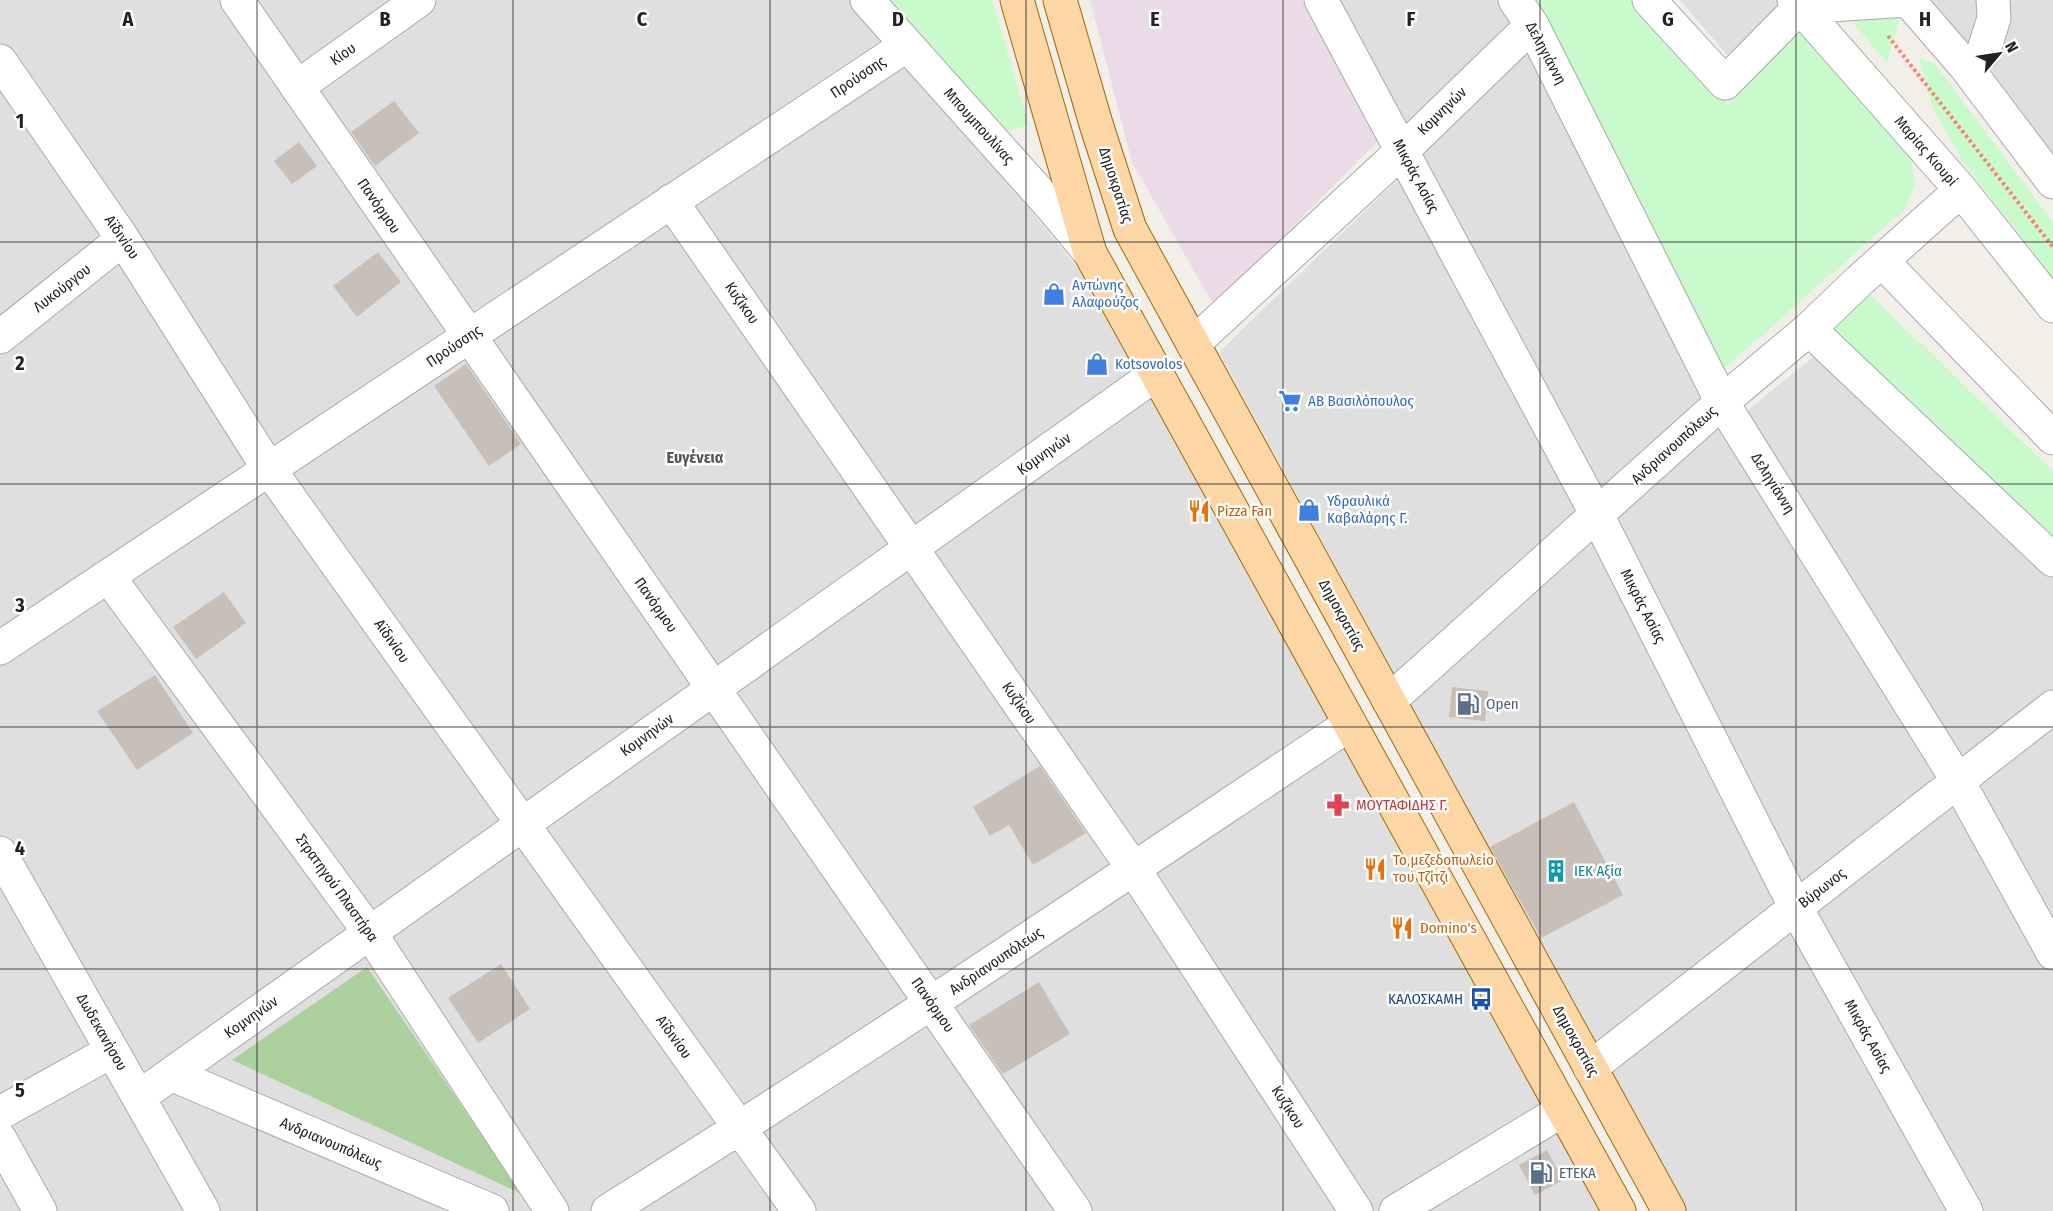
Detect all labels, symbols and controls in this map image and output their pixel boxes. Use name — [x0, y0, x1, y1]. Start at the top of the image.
text: A — [122, 7, 135, 31]
text: B — [379, 7, 391, 31]
text: C — [637, 7, 648, 31]
text: D — [892, 7, 904, 31]
text: E — [1150, 7, 1160, 31]
text: F — [1407, 7, 1416, 31]
text: G — [1662, 7, 1674, 31]
text: H — [1919, 7, 1931, 31]
street label: Δεληγιάννη — [1522, 19, 1570, 87]
north arrow — [1969, 24, 2029, 84]
text: N — [2001, 38, 2022, 56]
street label: Κίου — [327, 39, 359, 69]
street label: Προύσσης — [827, 52, 890, 102]
street label: Κομνηνών — [1414, 83, 1471, 139]
street label: Μπουμπουλίνας — [940, 84, 1018, 168]
text: 1 — [16, 109, 24, 133]
street label: Μαρίας Κιουρί — [1891, 112, 1961, 190]
street label: Μικράς Ασίας — [1389, 136, 1443, 217]
street label: Δημοκρατίας — [1095, 145, 1137, 226]
street label: Πανόρμου — [354, 175, 404, 237]
street label: Αϊδινίου — [101, 212, 143, 262]
street label: Λυκούργου — [30, 260, 94, 316]
place label: Αντώνης Αλαφούζος — [1072, 276, 1140, 311]
street label: Κυζίκου — [721, 279, 763, 327]
shop icon: Αντώνης Αλαφούζος — [1041, 281, 1067, 307]
street label: Προύσσης — [423, 321, 486, 371]
text: 2 — [14, 351, 25, 375]
shop icon: Kotsovolos — [1084, 351, 1110, 377]
place label: Kotsovolos — [1115, 355, 1182, 373]
supermarket icon: ΑΒ Βασιλόπουλος — [1277, 388, 1303, 414]
place label: ΑΒ Βασιλόπουλος — [1308, 392, 1414, 410]
street label: Ανδριανουπόλεως — [1628, 401, 1721, 488]
street label: Κομνηνών — [1014, 429, 1075, 479]
district label: Ευγένεια — [667, 448, 724, 467]
street label: Δεληγιάννη — [1747, 449, 1799, 517]
place label: Υδραυλικά Καβαλάρης Γ. — [1327, 492, 1407, 527]
shop icon: Υδραυλικά Καβαλάρης Γ. — [1296, 497, 1322, 523]
restaurant icon: Pizza Fan — [1186, 498, 1212, 524]
place label: Pizza Fan — [1217, 502, 1272, 520]
street label: Μικράς Ασίας — [1617, 566, 1670, 647]
street label: Πανόρμου — [631, 574, 681, 636]
street label: Δημοκρατίας — [1315, 576, 1369, 654]
text: 3 — [14, 593, 25, 617]
street label: Αϊδινίου — [371, 616, 413, 666]
street label: Κυζίκου — [998, 679, 1040, 727]
fuel station icon: Open — [1455, 691, 1481, 717]
place label: Open — [1486, 695, 1519, 713]
street label: Κομνηνών — [617, 709, 677, 760]
pharmacy icon: ΜΟΥΤΑΦΙΔΗΣ Γ. — [1325, 792, 1351, 818]
place label: ΜΟΥΤΑΦΙΔΗΣ Γ. — [1356, 796, 1447, 814]
street label: Στρατηγού Πλαστήρα — [292, 831, 382, 945]
text: 4 — [15, 836, 25, 860]
place label: Το μεζεδοπωλείο του Τζίτζι — [1392, 851, 1494, 886]
restaurant icon: Το μεζεδοπωλείο του Τζίτζι — [1362, 856, 1388, 882]
building icon: ΙΕΚ Αξία — [1543, 858, 1569, 884]
place label: ΙΕΚ Αξία — [1574, 862, 1622, 880]
street label: Βύρωνος — [1795, 864, 1850, 912]
restaurant icon: Domino's — [1389, 915, 1415, 941]
place label: Domino's — [1420, 919, 1477, 937]
street label: Ανδριανουπόλεως — [946, 923, 1047, 999]
street label: Πανόρμου — [908, 974, 958, 1036]
bus stop icon: ΚΑΛΟΣΚΑΜΗ — [1468, 986, 1494, 1012]
street label: Δωδεκανήσου — [73, 990, 131, 1074]
place label: ΚΑΛΟΣΚΑΜΗ — [1388, 990, 1463, 1008]
street label: Κομνηνών — [221, 992, 282, 1042]
street label: Μικράς Ασίας — [1840, 996, 1896, 1076]
street label: Δημοκρατίας — [1549, 1002, 1603, 1080]
street label: Αϊδινίου — [652, 1012, 696, 1062]
text: 5 — [15, 1078, 25, 1102]
street label: Κυζίκου — [1268, 1082, 1308, 1132]
street label: Ανδριανουπόλεως — [277, 1113, 385, 1173]
fuel station icon: ΕΤΕΚΑ — [1528, 1160, 1554, 1186]
place label: ΕΤΕΚΑ — [1559, 1164, 1596, 1182]

